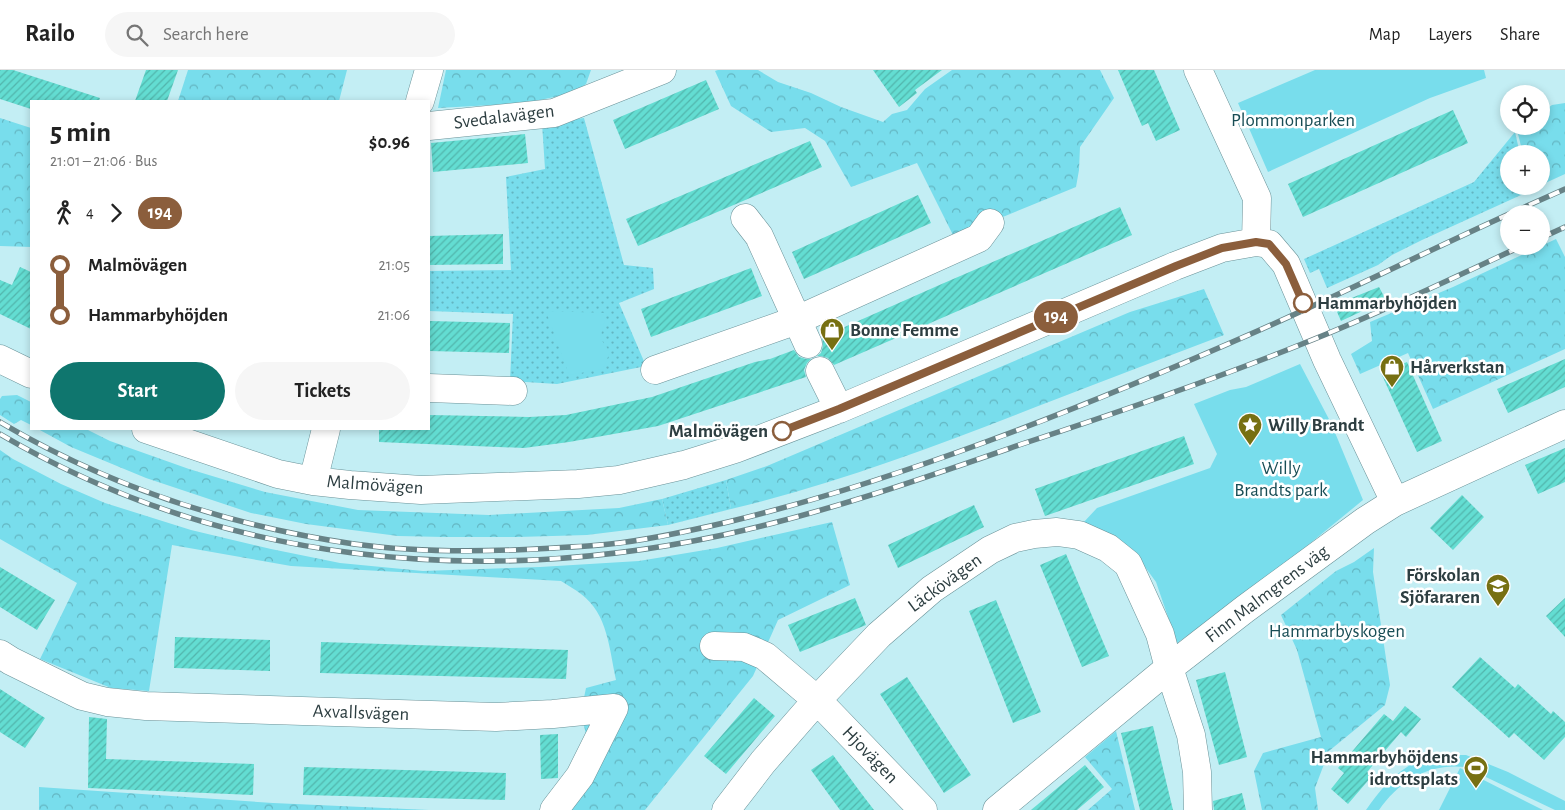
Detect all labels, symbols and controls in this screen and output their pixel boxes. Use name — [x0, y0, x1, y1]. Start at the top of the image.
search box — [105, 12, 455, 57]
icon: search — [123, 21, 151, 49]
text: Railo — [25, 22, 75, 46]
text: Search here — [163, 25, 249, 44]
text: Map — [1369, 26, 1400, 44]
text: Layers — [1428, 26, 1472, 44]
text: Share — [1500, 26, 1540, 44]
map controls — [1500, 85, 1550, 255]
button: locate — [1500, 85, 1550, 135]
street label: Svedalavägen — [453, 101, 555, 133]
park label: Plommonparken — [1231, 111, 1355, 130]
text: 5 min — [50, 119, 111, 147]
text: $0.96 — [369, 133, 410, 152]
button: + — [1500, 145, 1550, 195]
text: 21:01 – 21:06 · Bus — [50, 153, 157, 169]
icon: walk — [50, 199, 78, 227]
icon: forward — [102, 199, 130, 227]
text: 4 — [86, 204, 94, 220]
text: 194 — [148, 204, 172, 222]
button: − — [1500, 205, 1550, 255]
text: Malmövägen — [88, 256, 187, 275]
text: 21:05 — [378, 257, 410, 273]
marker: Hammarbyhöjden — [1293, 293, 1313, 313]
place label: Hammarbyhöjden — [1317, 294, 1457, 313]
line badge: 194 — [1027, 301, 1085, 333]
text: Hammarbyhöjden — [88, 306, 228, 325]
text: 21:06 — [378, 307, 410, 323]
text: 194 — [1044, 308, 1068, 326]
shop icon: Bonne Femme — [819, 317, 845, 351]
place label: Bonne Femme — [850, 321, 959, 340]
shop icon: Hårverkstan — [1379, 354, 1405, 388]
place label: Hårverkstan — [1410, 358, 1505, 377]
button: Start — [50, 362, 225, 420]
button: Tickets — [235, 362, 410, 420]
place icon: Willy Brandt — [1237, 412, 1263, 446]
place label: Willy Brandt — [1268, 416, 1365, 435]
marker: Malmövägen — [772, 421, 792, 441]
place label: Malmövägen — [669, 422, 768, 441]
park label: Willy Brandts park — [1234, 459, 1328, 500]
street label: Malmövägen — [326, 472, 424, 498]
street label: Finn Malmgrens väg — [1202, 541, 1333, 646]
street label: Läckövägen — [905, 550, 985, 616]
place label: Förskolan Sjöfararen — [1400, 566, 1480, 607]
school or university icon: Förskolan Sjöfararen — [1485, 573, 1511, 607]
park label: Hammarbyskogen — [1269, 622, 1405, 641]
street label: Axvallsvägen — [312, 702, 410, 724]
street label: Hjovägen — [838, 723, 902, 787]
place label: Hammarbyhöjdens idrottsplats — [1311, 748, 1458, 789]
sports icon: Hammarbyhöjdens idrottsplats — [1463, 755, 1489, 789]

